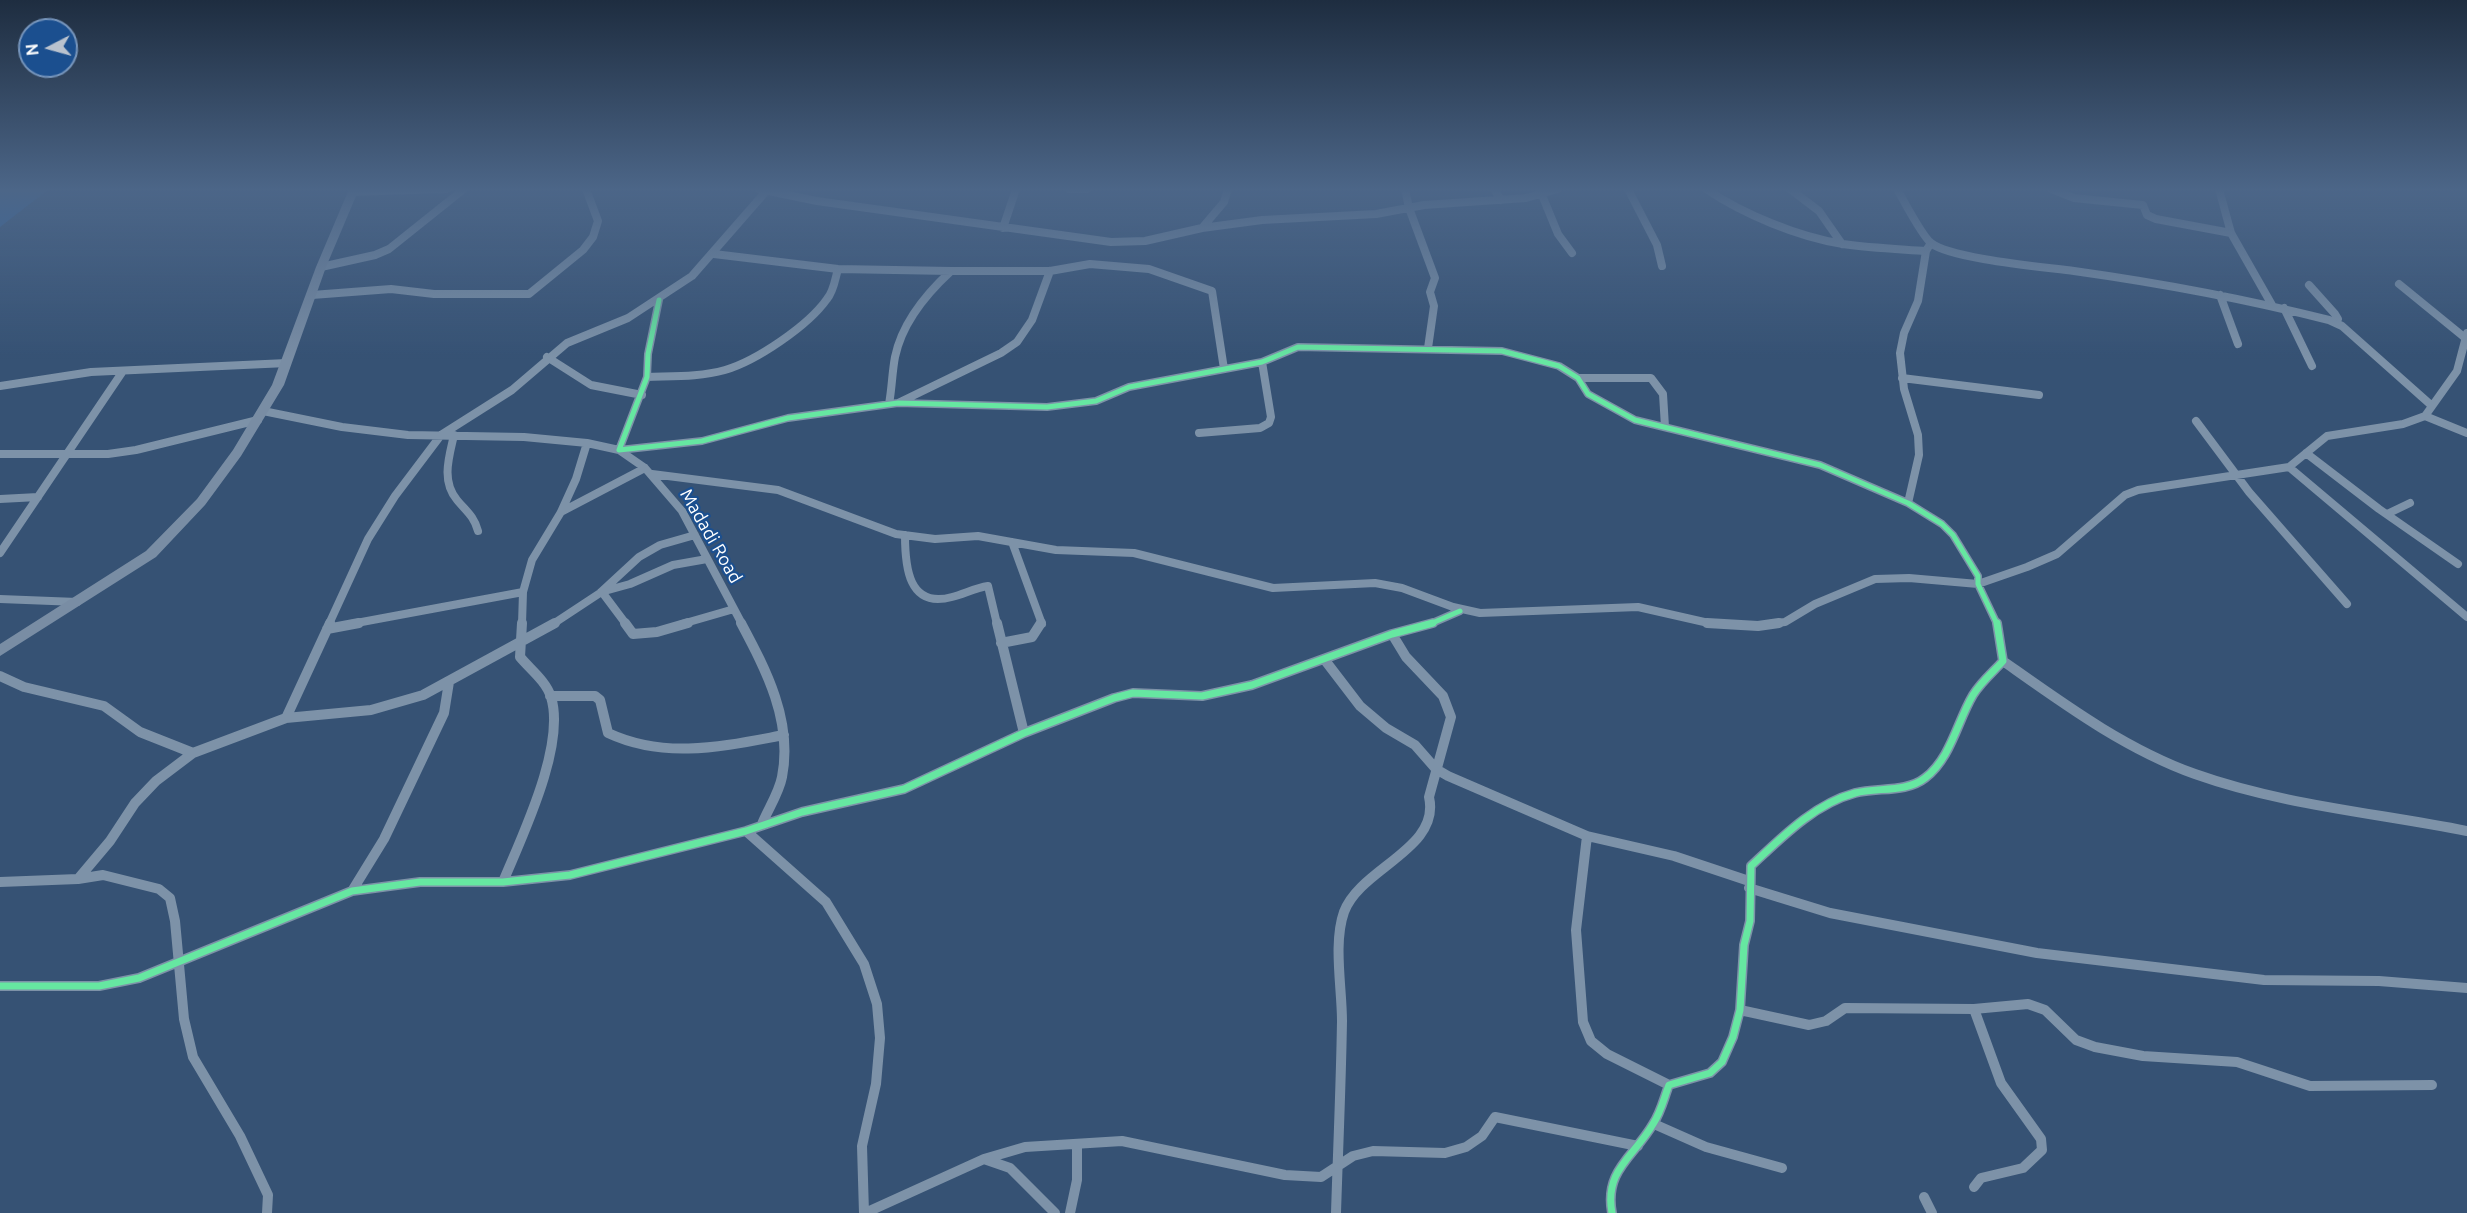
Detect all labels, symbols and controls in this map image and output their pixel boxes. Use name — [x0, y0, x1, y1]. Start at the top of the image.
north arrow — [18, 18, 78, 78]
text: N — [23, 43, 42, 57]
street label: Madadi Road — [675, 485, 747, 587]

